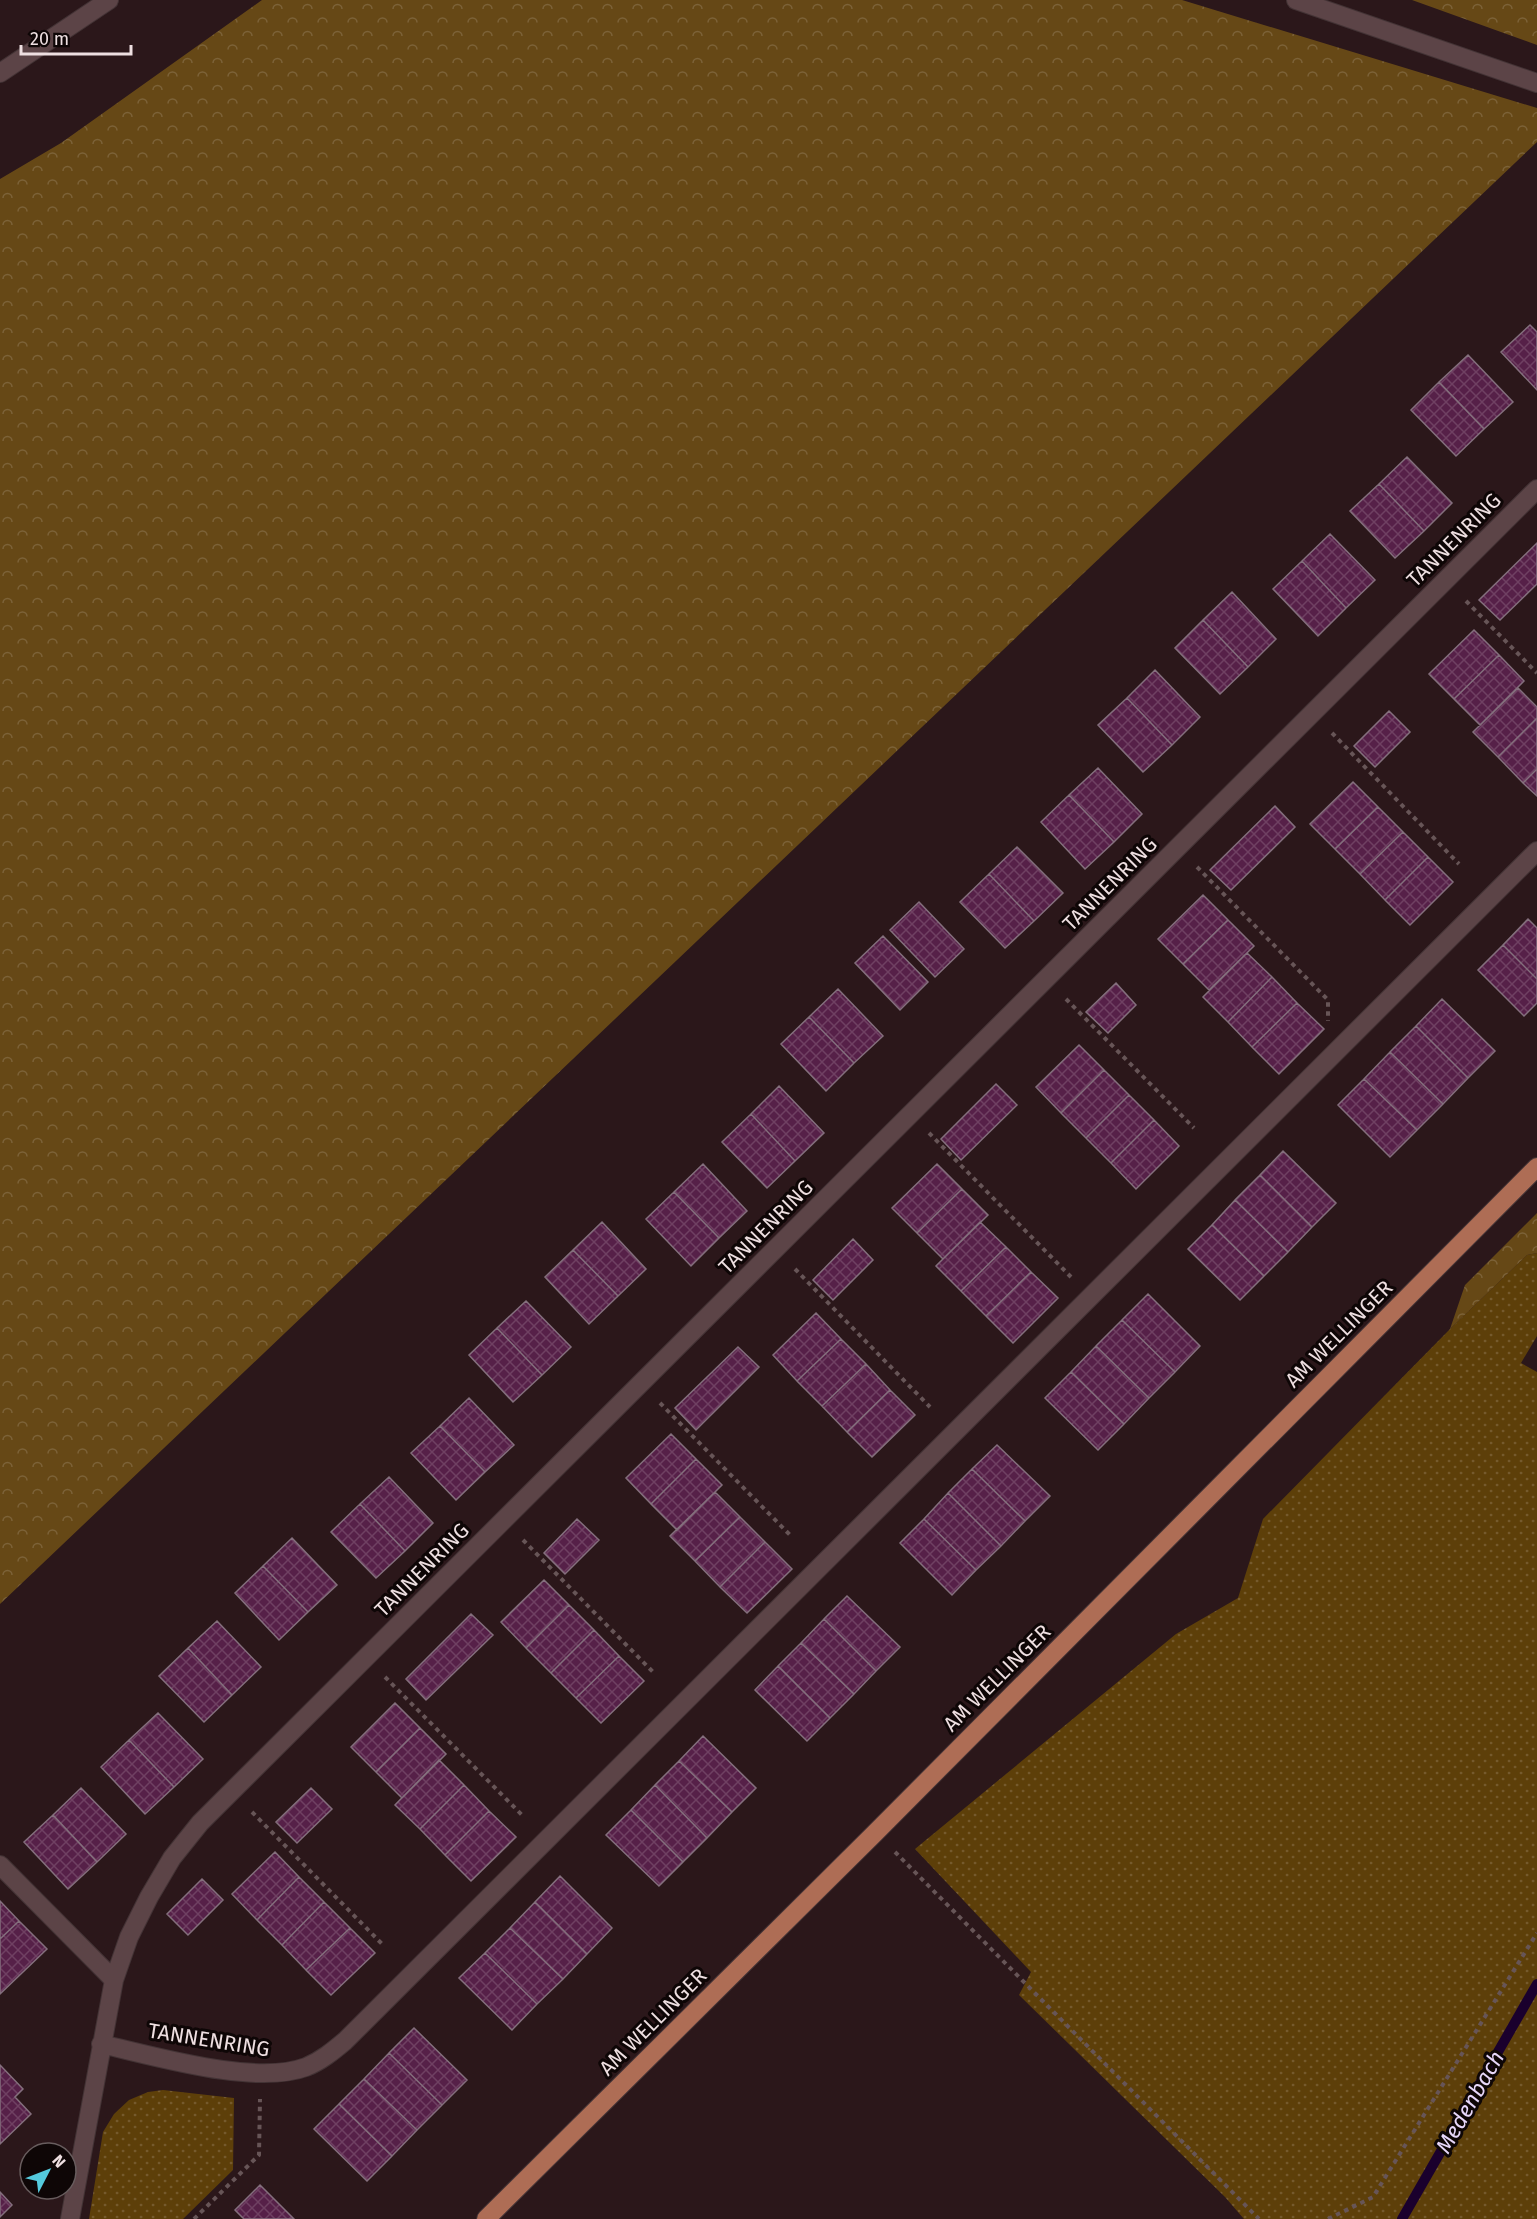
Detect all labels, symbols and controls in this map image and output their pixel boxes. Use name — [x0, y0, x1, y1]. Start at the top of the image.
scale bar — [21, 18, 130, 56]
text: 20 m — [30, 28, 69, 50]
street label: TANNENRING — [1401, 487, 1507, 593]
street label: TANNENRING — [1057, 831, 1163, 937]
street label: TANNENRING — [713, 1174, 819, 1280]
street label: AM WELLINGER — [1280, 1275, 1398, 1393]
street label: TANNENRING — [369, 1517, 475, 1623]
street label: AM WELLINGER — [938, 1619, 1056, 1737]
street label: AM WELLINGER — [594, 1963, 712, 2081]
street label: TANNENRING — [146, 2018, 272, 2062]
water label: Medenbach — [1430, 2046, 1510, 2158]
north arrow — [18, 2141, 78, 2201]
text: N — [48, 2151, 69, 2172]

